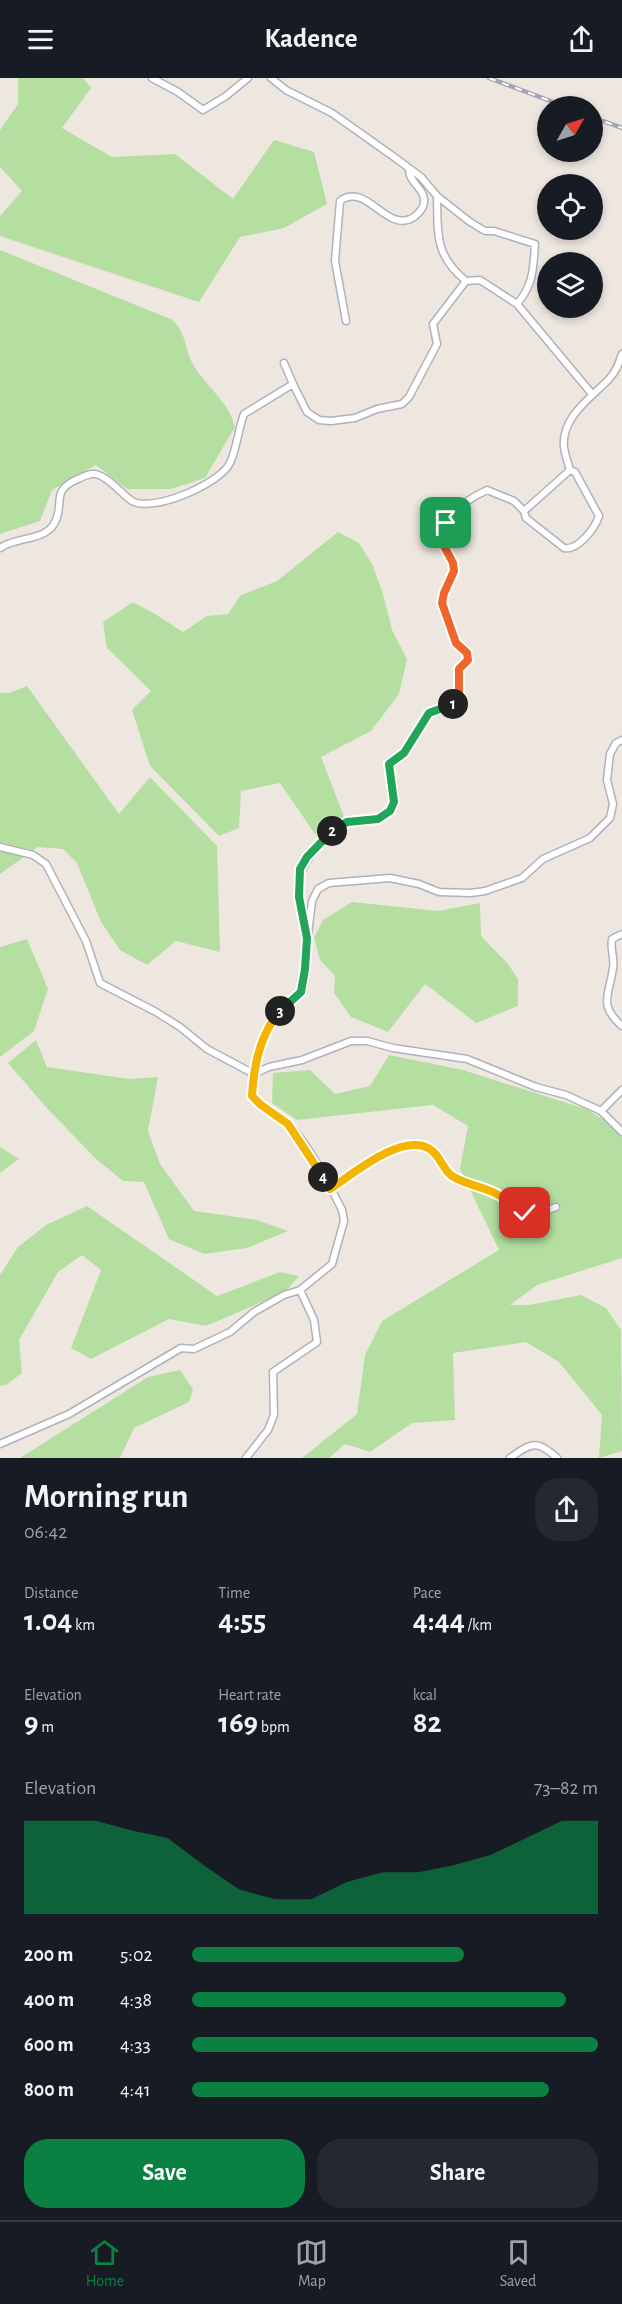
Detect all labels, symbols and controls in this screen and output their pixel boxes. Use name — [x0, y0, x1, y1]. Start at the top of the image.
icon: menu — [24, 23, 57, 56]
icon: share — [565, 23, 598, 56]
text: Kadence — [265, 25, 357, 52]
north arrow — [537, 96, 603, 162]
map controls — [537, 96, 603, 318]
button: locate — [537, 174, 603, 240]
button: layers — [537, 252, 603, 318]
pin — [420, 497, 471, 548]
icon: arrive — [429, 506, 462, 539]
pin: 1 — [438, 689, 468, 719]
text: 1 — [450, 696, 456, 712]
pin: 2 — [317, 816, 347, 846]
text: 2 — [328, 823, 336, 839]
pin: 3 — [265, 996, 295, 1026]
text: 3 — [277, 1003, 283, 1019]
pin: 4 — [308, 1162, 338, 1192]
text: 4 — [319, 1169, 327, 1185]
pin — [499, 1187, 550, 1238]
icon: check — [508, 1196, 541, 1229]
button: share — [535, 1478, 598, 1541]
text: Morning run — [24, 1481, 188, 1514]
text: 06:42 — [24, 1522, 67, 1542]
text: Distance — [24, 1585, 78, 1601]
text: Time — [218, 1585, 250, 1601]
text: Pace — [413, 1585, 441, 1601]
text: 1.04 — [24, 1606, 72, 1636]
text: 4:55 — [218, 1606, 266, 1636]
text: 4:44 — [413, 1606, 465, 1636]
text: km — [72, 1617, 95, 1633]
text: /km — [465, 1617, 492, 1633]
text: Elevation — [24, 1687, 82, 1703]
text: Heart rate — [218, 1687, 281, 1703]
text: kcal — [413, 1687, 437, 1703]
text: 9 — [24, 1708, 39, 1738]
text: 169 — [218, 1708, 258, 1738]
text: 82 — [413, 1708, 442, 1738]
text: m — [39, 1719, 54, 1735]
text: bpm — [258, 1719, 290, 1735]
text: Elevation — [24, 1778, 96, 1798]
text: 73–82 m — [534, 1778, 598, 1798]
text: 200 m — [24, 1945, 73, 1965]
text: 5:02 — [120, 1945, 153, 1965]
text: 400 m — [24, 1990, 74, 2010]
text: 4:38 — [120, 1990, 152, 2010]
text: 600 m — [24, 2035, 74, 2055]
text: 4:33 — [120, 2035, 151, 2055]
text: 800 m — [24, 2080, 74, 2100]
text: 4:41 — [120, 2080, 151, 2100]
button: Save — [24, 2139, 305, 2208]
button: Share — [317, 2139, 598, 2208]
tab: Home — [86, 2236, 124, 2291]
tab: Map — [295, 2236, 328, 2291]
tab: Saved — [500, 2236, 536, 2291]

